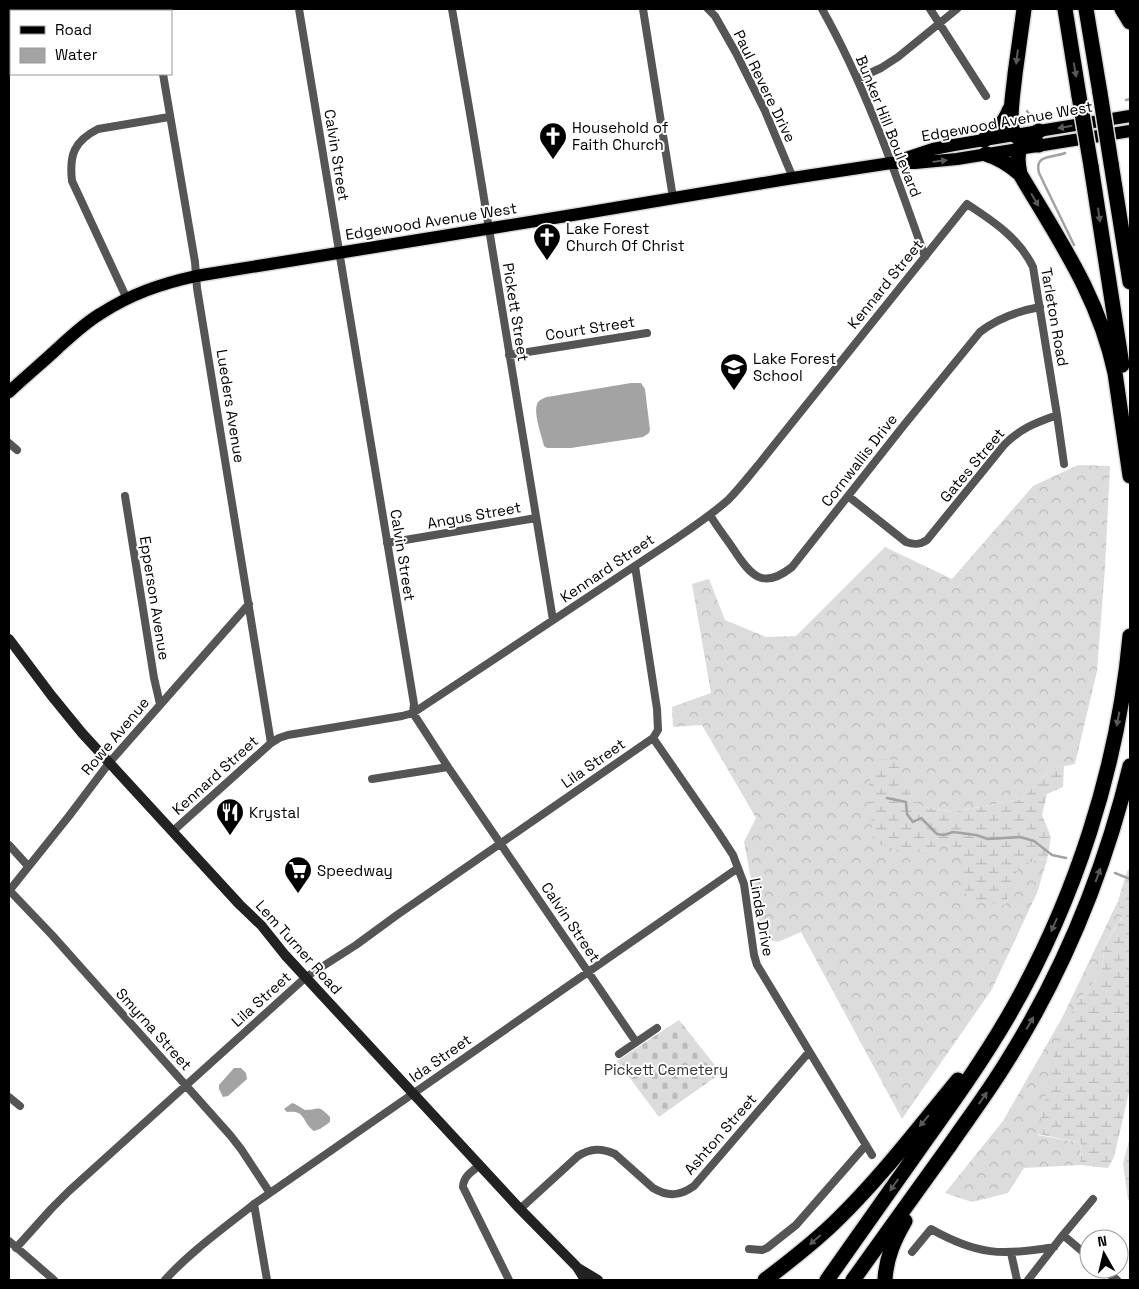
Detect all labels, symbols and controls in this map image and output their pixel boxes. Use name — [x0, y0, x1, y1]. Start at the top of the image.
legend — [10, 10, 172, 75]
text: Road — [55, 20, 92, 39]
street label: Paul Revere Drive — [730, 27, 800, 145]
text: Water — [55, 45, 98, 64]
one-way arrow — [1013, 49, 1021, 65]
street label: Bunker Hill Boulevard — [852, 52, 926, 200]
one-way arrow — [1071, 62, 1079, 78]
street label: Edgewood Avenue West — [920, 97, 1094, 145]
street label: Calvin Street — [320, 108, 354, 202]
place label: Household of Faith Church — [572, 118, 669, 154]
church icon: Household of Faith Church — [538, 121, 568, 160]
one-way arrow — [1056, 123, 1072, 131]
one-way arrow — [932, 157, 948, 165]
one-way arrow — [1031, 194, 1040, 207]
street label: Edgewood Avenue West — [344, 198, 518, 244]
one-way arrow — [1095, 207, 1103, 223]
place label: Lake Forest Church Of Christ — [566, 219, 685, 255]
church icon: Lake Forest Church Of Christ — [532, 222, 562, 261]
street label: Kennard Street — [843, 235, 927, 333]
street label: Pickett Street — [499, 261, 533, 363]
street label: Tarleton Road — [1037, 266, 1073, 368]
street label: Court Street — [544, 312, 636, 344]
street label: Lueders Avenue — [213, 348, 249, 464]
place label: Lake Forest School — [753, 349, 837, 385]
school or university icon: Lake Forest School — [719, 352, 749, 391]
street label: Cornwallis Drive — [817, 410, 901, 510]
street label: Gates Street — [935, 424, 1009, 506]
street label: Angus Street — [426, 497, 523, 533]
street label: Calvin Street — [386, 508, 420, 602]
street label: Kennard Street — [556, 529, 658, 606]
street label: Epperson Avenue — [136, 535, 174, 661]
street label: Rowe Avenue — [77, 693, 153, 779]
one-way arrow — [1114, 711, 1122, 726]
street label: Kennard Street — [168, 731, 262, 819]
street label: Lila Street — [557, 734, 629, 792]
restaurant icon: Krystal — [215, 797, 245, 836]
place label: Krystal — [249, 803, 300, 822]
supermarket icon: Speedway — [283, 855, 313, 894]
place label: Speedway — [317, 861, 393, 880]
one-way arrow — [1094, 867, 1102, 882]
street label: Linda Drive — [746, 876, 778, 958]
street label: Calvin Street — [537, 878, 605, 966]
street label: Lem Turner Road — [252, 896, 346, 998]
one-way arrow — [1049, 918, 1057, 932]
street label: Lila Street — [227, 967, 295, 1031]
street label: Smyrna Street — [112, 984, 196, 1074]
one-way arrow — [1025, 1016, 1034, 1029]
street label: Ida Street — [405, 1030, 475, 1086]
park label: Pickett Cemetery — [604, 1060, 728, 1079]
street label: Ashton Street — [680, 1090, 760, 1178]
one-way arrow — [978, 1091, 988, 1105]
one-way arrow — [919, 1114, 930, 1127]
one-way arrow — [890, 1179, 900, 1192]
north arrow — [1079, 1229, 1129, 1279]
text: N — [1096, 1232, 1108, 1251]
one-way arrow — [808, 1235, 821, 1246]

